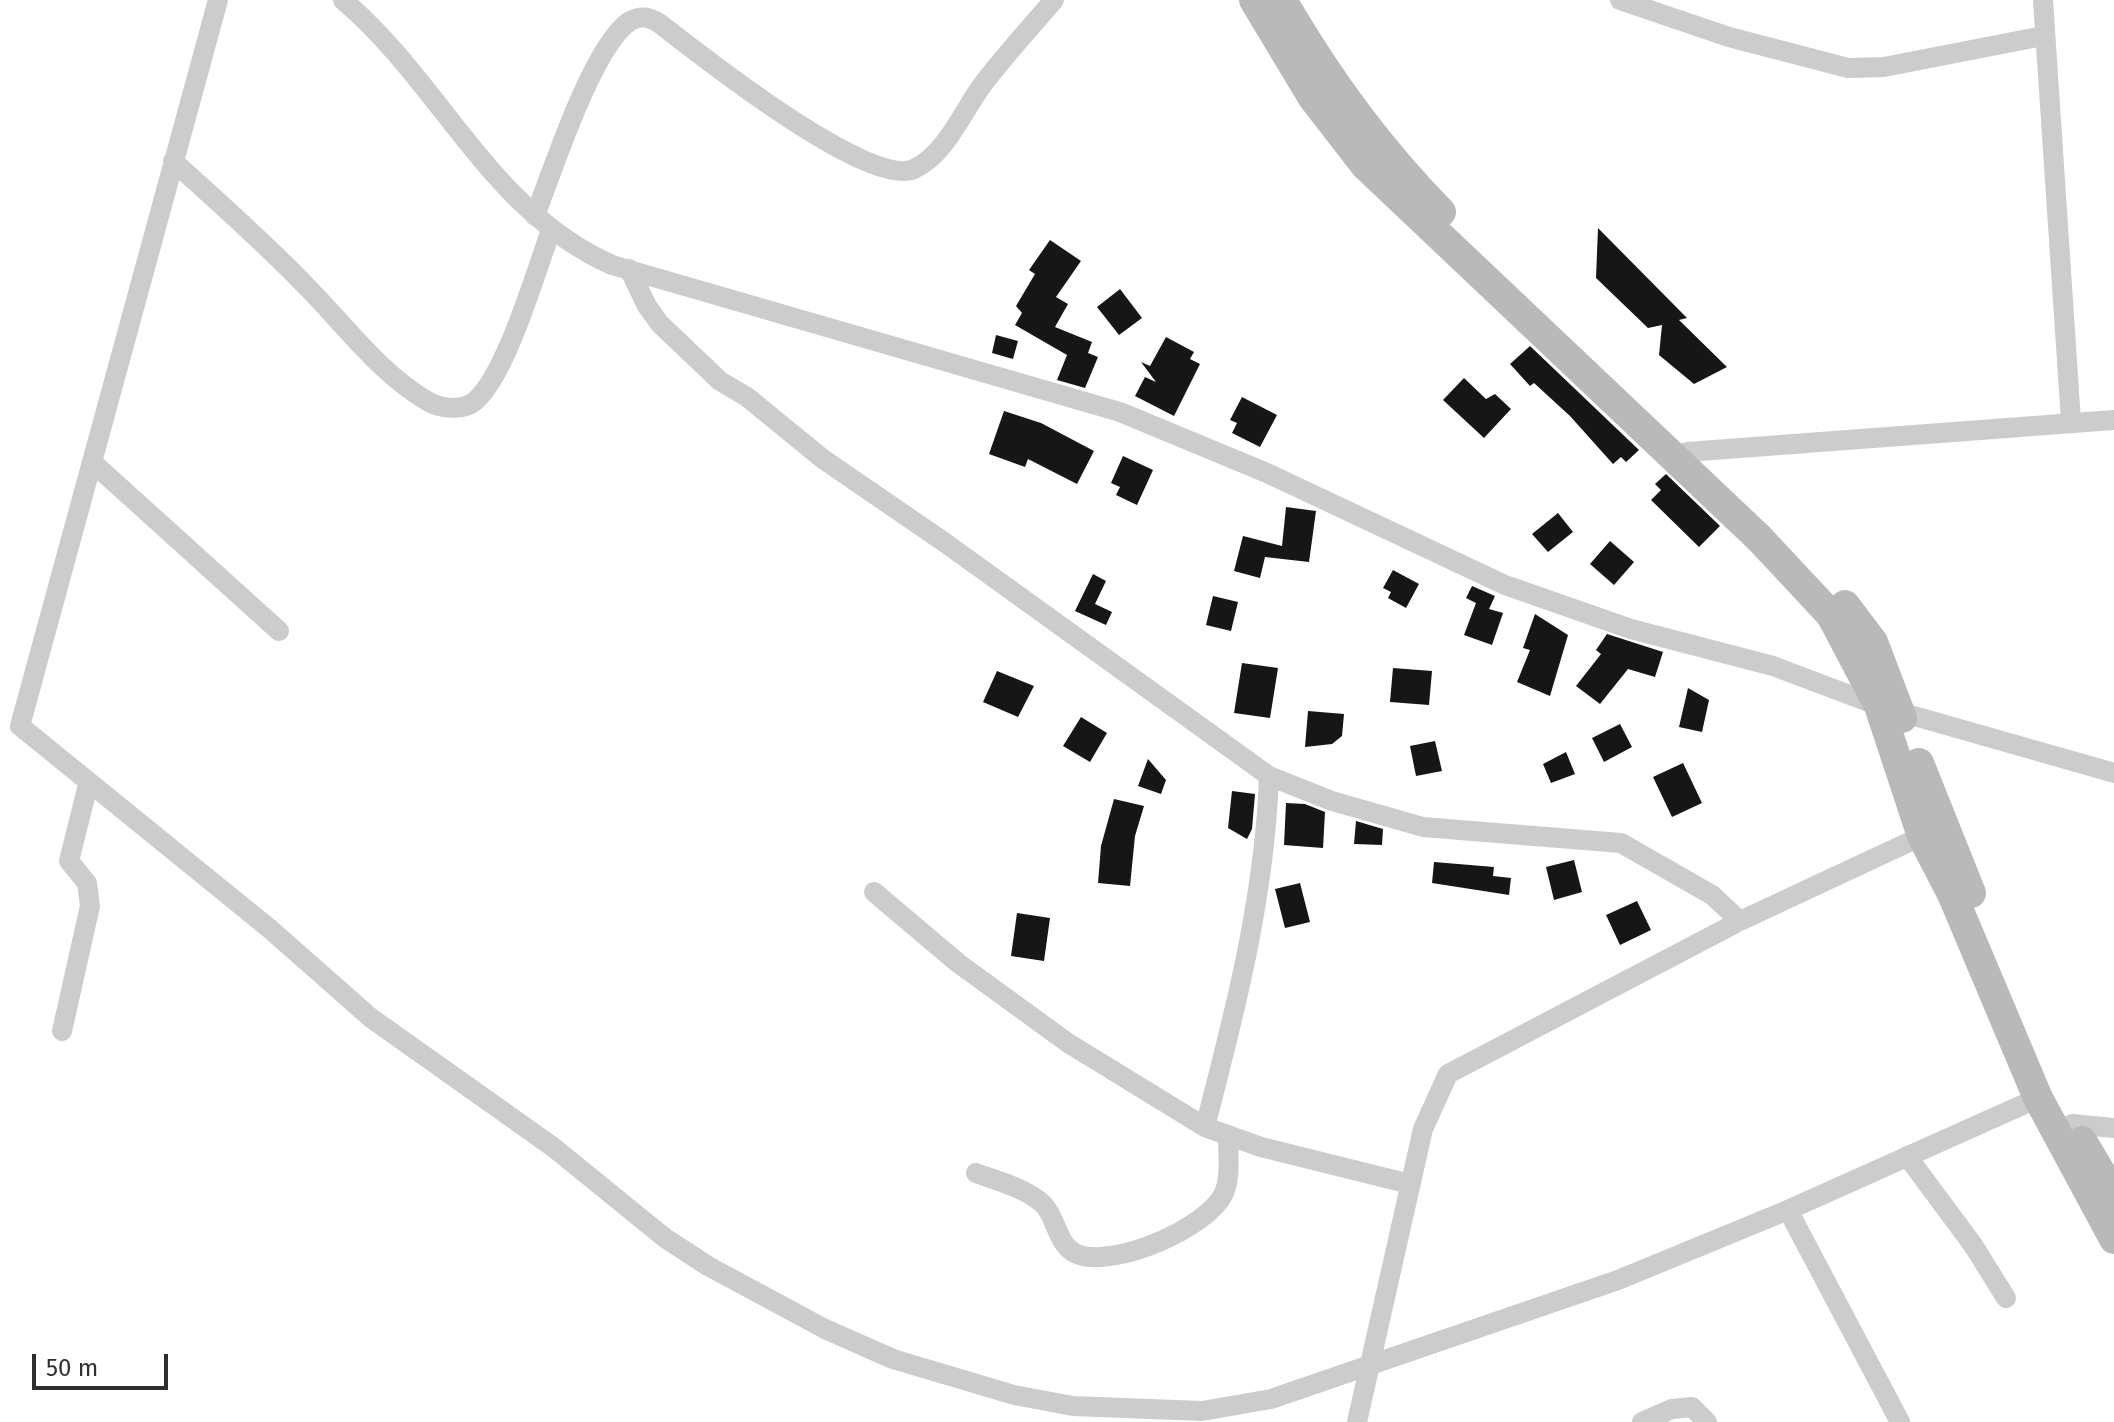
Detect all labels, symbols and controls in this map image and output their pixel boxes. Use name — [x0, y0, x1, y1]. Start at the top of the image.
scale bar — [36, 1338, 172, 1388]
text: 50 m — [46, 1354, 98, 1382]

